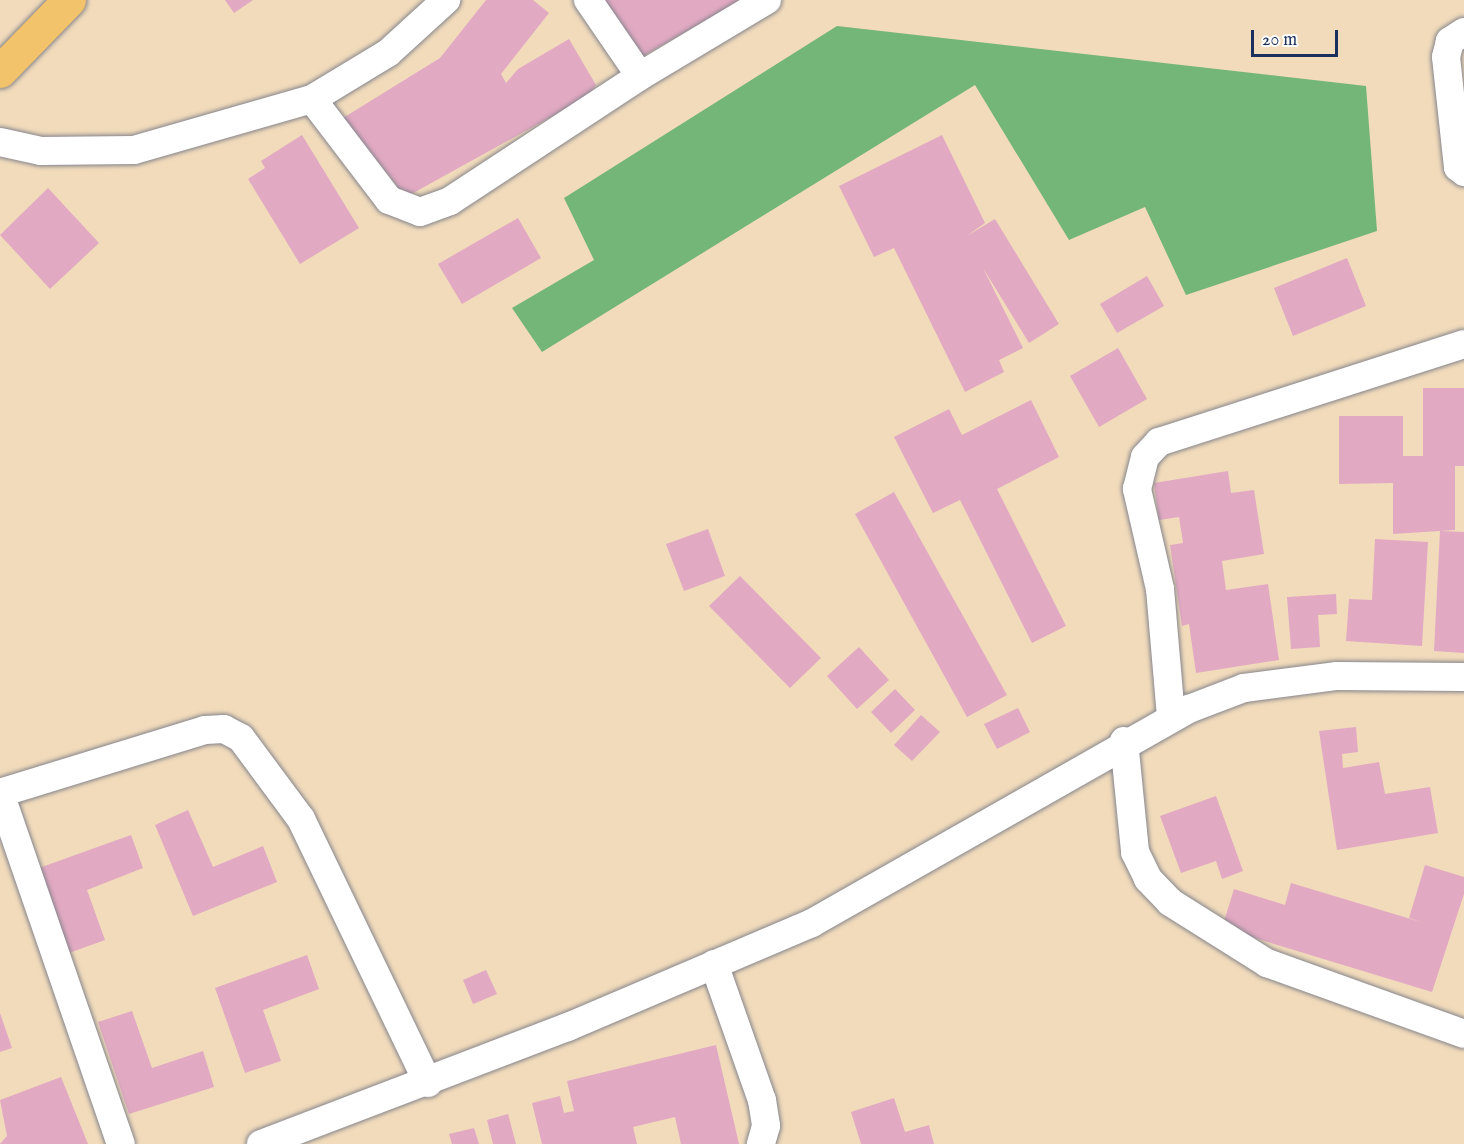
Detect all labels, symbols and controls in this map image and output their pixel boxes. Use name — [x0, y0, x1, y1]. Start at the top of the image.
scale bar — [1254, 18, 1341, 56]
text: 20 m — [1262, 29, 1297, 52]

